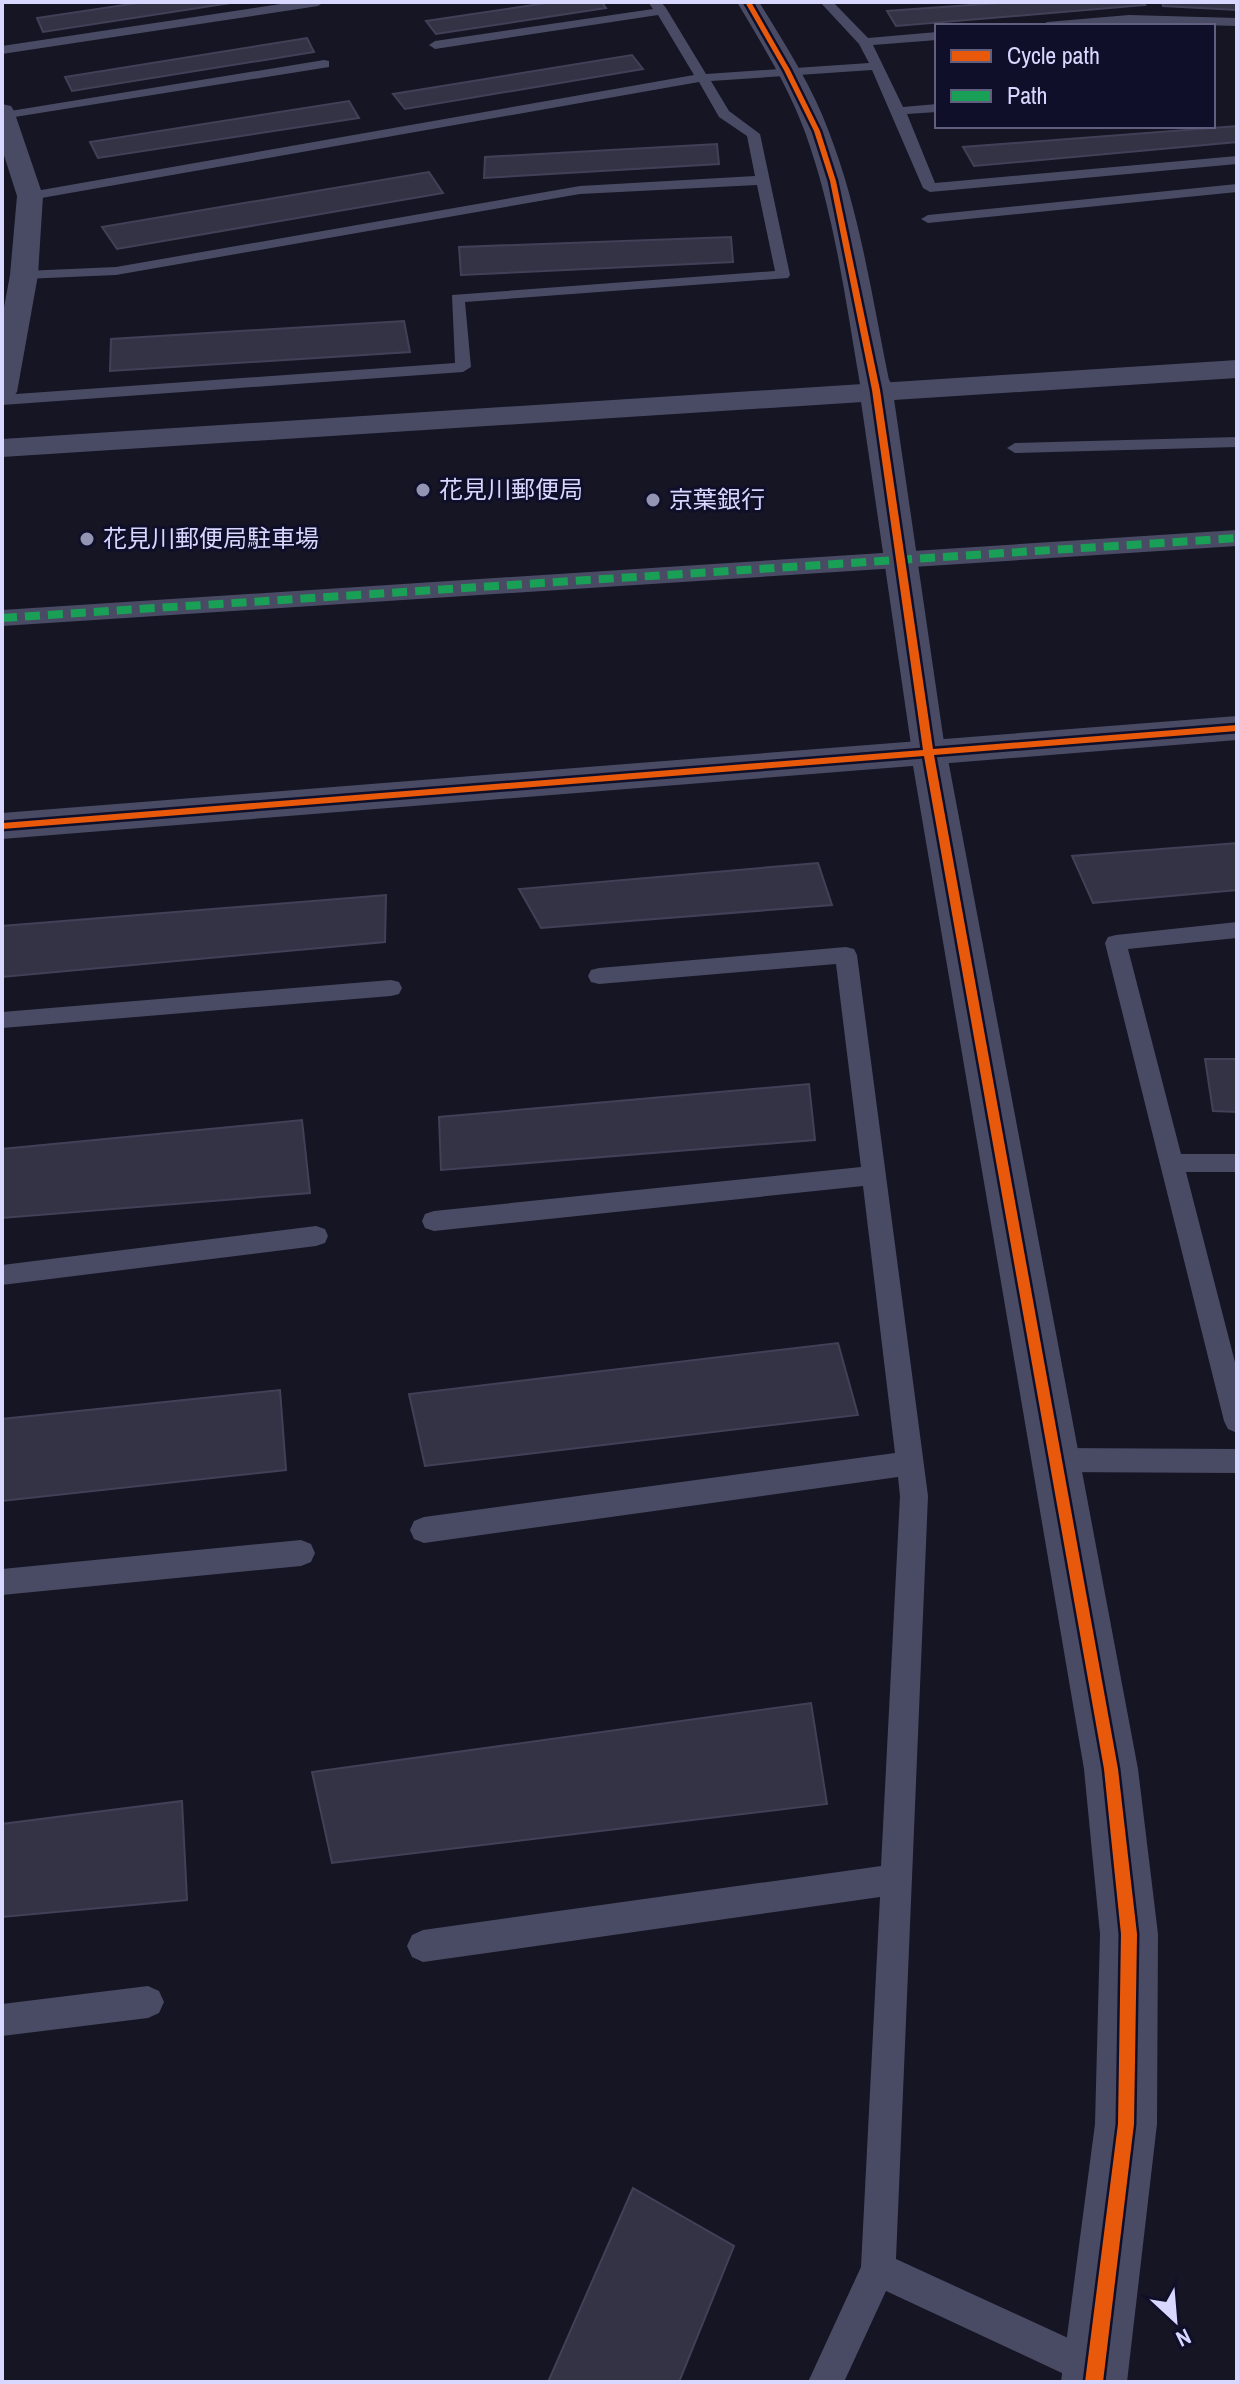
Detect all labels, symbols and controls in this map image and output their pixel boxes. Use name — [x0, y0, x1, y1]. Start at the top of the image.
legend — [935, 24, 1215, 128]
text: Cycle path — [1007, 39, 1100, 71]
text: Path — [1007, 79, 1048, 111]
place label: 花見川郵便局 — [439, 473, 583, 505]
marker: 花見川郵便局 — [414, 481, 432, 499]
place label: 京葉銀行 — [669, 483, 765, 515]
marker: 京葉銀行 — [644, 491, 662, 509]
place label: 花見川郵便局駐車場 — [103, 522, 319, 554]
marker: 花見川郵便局駐車場 — [78, 530, 96, 548]
north arrow — [1135, 2280, 1215, 2360]
text: N — [1171, 2322, 1196, 2354]

